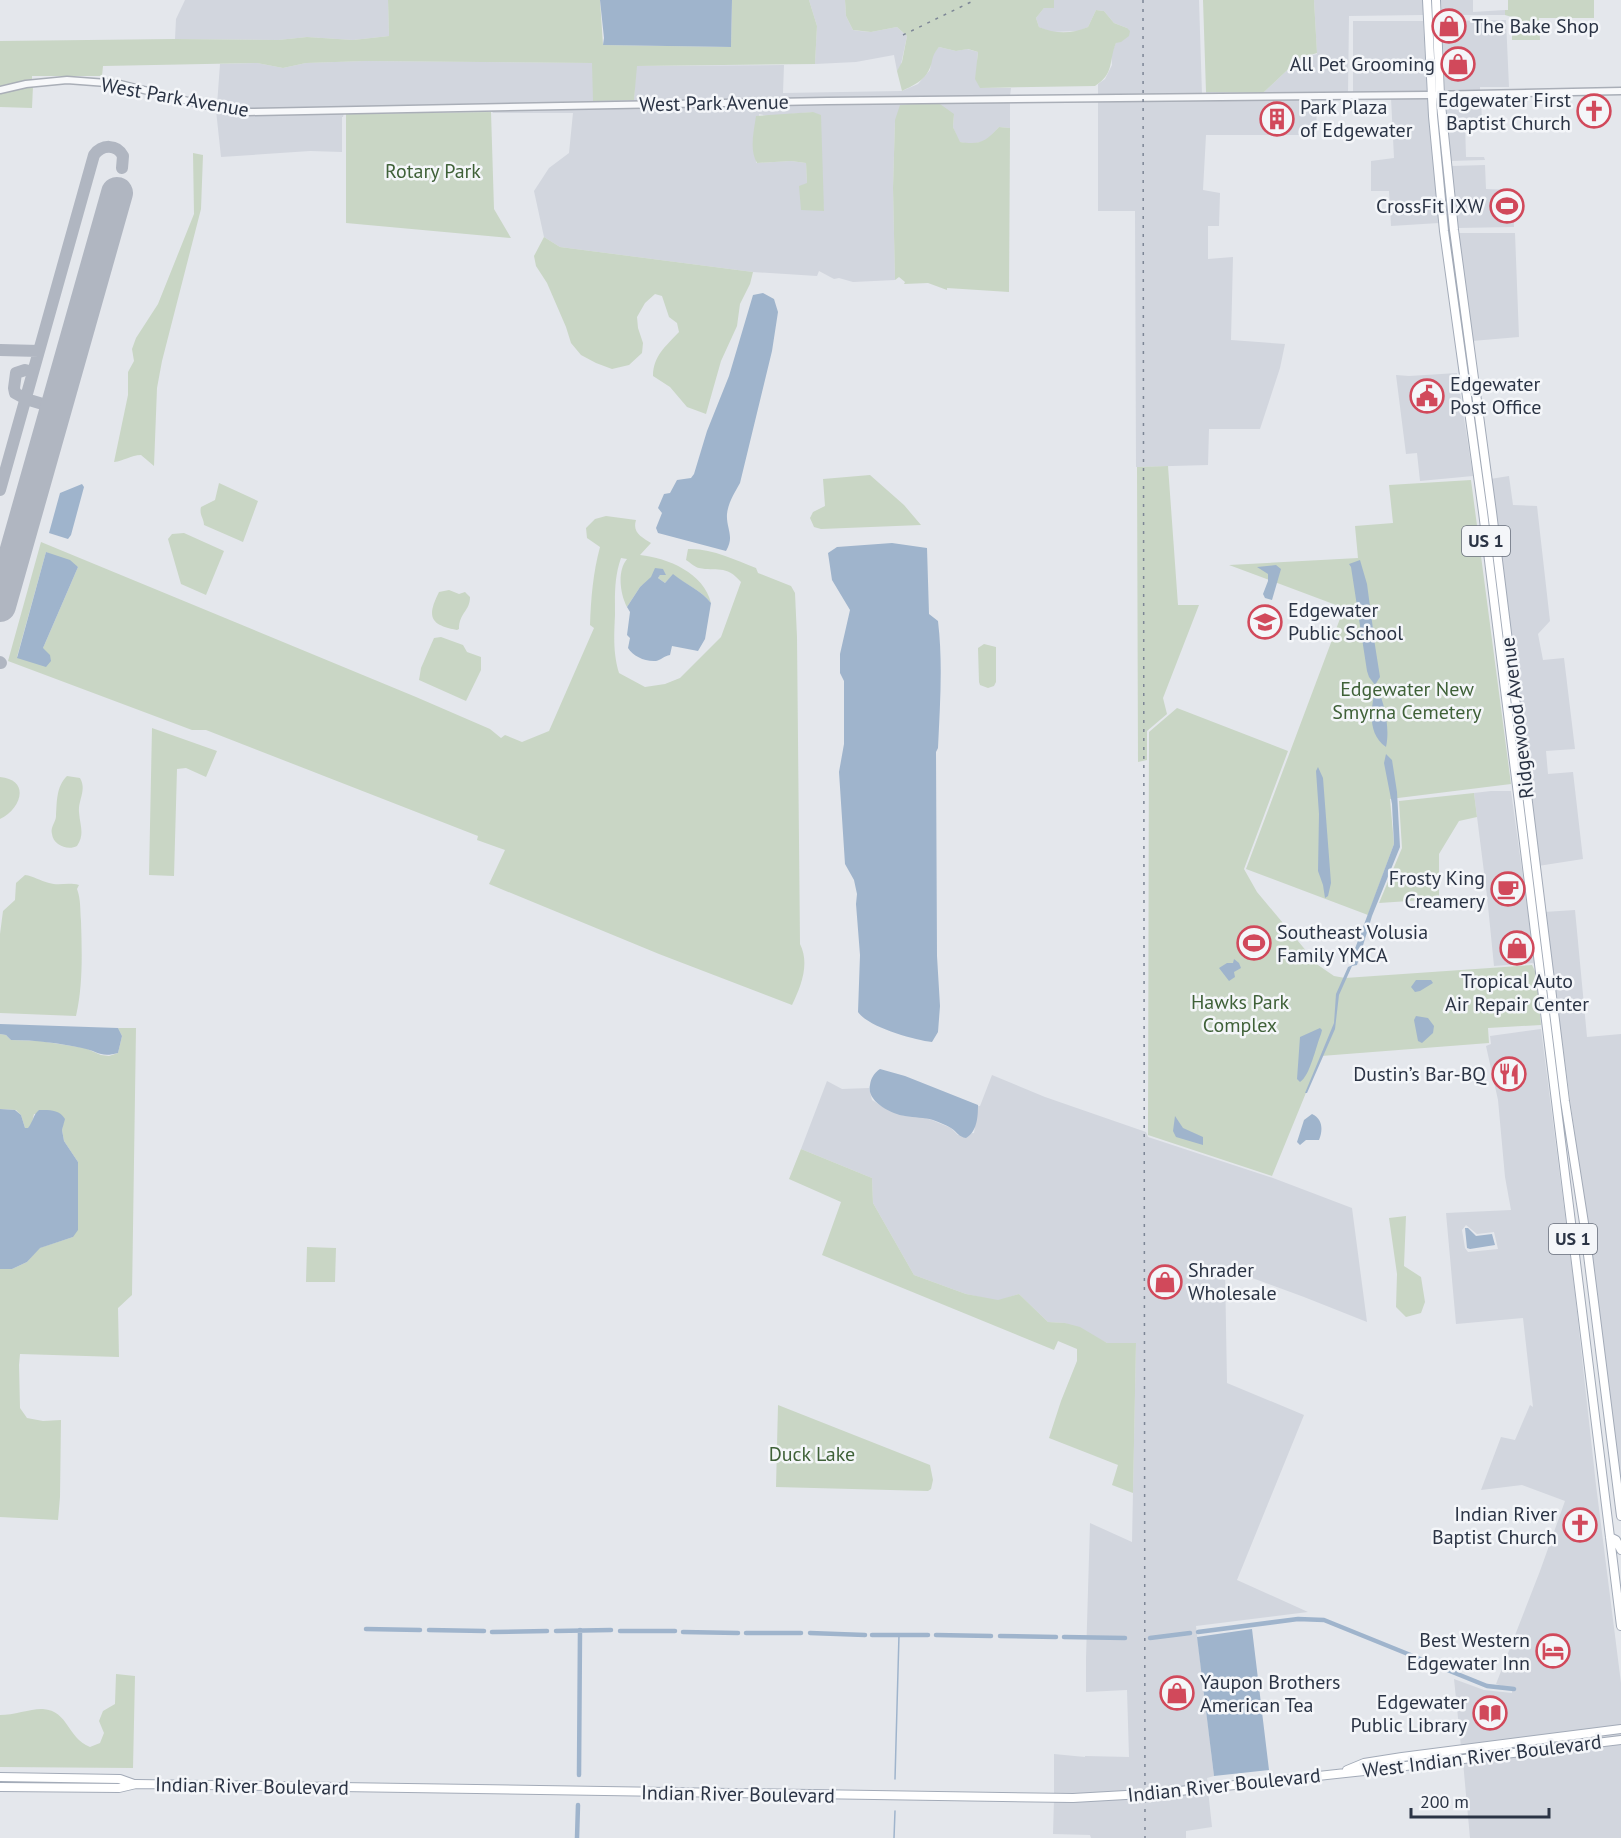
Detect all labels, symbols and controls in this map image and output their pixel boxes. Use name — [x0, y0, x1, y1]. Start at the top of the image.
shop icon: The Bake Shop — [1431, 8, 1467, 44]
place label: The Bake Shop — [1472, 13, 1599, 39]
shop icon: All Pet Grooming — [1440, 46, 1476, 82]
place label: All Pet Grooming — [1290, 51, 1435, 77]
street label: West Park Avenue — [99, 71, 251, 123]
place label: Edgewater First Baptist Church — [1438, 87, 1571, 136]
street label: West Park Avenue — [639, 89, 789, 117]
church icon: Edgewater First Baptist Church — [1576, 93, 1612, 129]
place label: Park Plaza of Edgewater — [1300, 94, 1413, 143]
building icon: Park Plaza of Edgewater — [1259, 101, 1295, 137]
park label: Rotary Park — [385, 158, 481, 184]
sports icon: CrossFit IXW — [1489, 188, 1525, 224]
place label: CrossFit IXW — [1376, 193, 1484, 219]
place label: Edgewater Post Office — [1450, 371, 1541, 420]
public building icon: Edgewater Post Office — [1409, 378, 1445, 414]
road number: US 1 — [1462, 526, 1510, 556]
place label: Edgewater Public School — [1288, 597, 1403, 646]
school or university icon: Edgewater Public School — [1247, 604, 1283, 640]
street label: Ridgewood Avenue — [1494, 636, 1540, 800]
park label: Edgewater New Smyrna Cemetery — [1332, 676, 1482, 725]
place label: Frosty King Creamery — [1389, 865, 1486, 914]
cafe icon: Frosty King Creamery — [1490, 871, 1526, 907]
place label: Southeast Volusia Family YMCA — [1277, 919, 1428, 968]
sports icon: Southeast Volusia Family YMCA — [1236, 925, 1272, 961]
shop icon: Tropical Auto Air Repair Center — [1499, 930, 1535, 966]
place label: Tropical Auto Air Repair Center — [1445, 968, 1589, 1017]
park label: Hawks Park Complex — [1191, 989, 1290, 1038]
restaurant icon: Dustin’s Bar-BQ — [1491, 1056, 1527, 1092]
place label: Dustin’s Bar-BQ — [1353, 1061, 1487, 1087]
road number: US 1 — [1549, 1224, 1597, 1254]
place label: Shrader Wholesale — [1188, 1257, 1277, 1306]
shop icon: Shrader Wholesale — [1147, 1264, 1183, 1300]
park label: Duck Lake — [769, 1441, 855, 1467]
place label: Indian River Baptist Church — [1432, 1501, 1557, 1550]
church icon: Indian River Baptist Church — [1562, 1507, 1598, 1543]
place label: Best Western Edgewater Inn — [1407, 1627, 1530, 1676]
hotel icon: Best Western Edgewater Inn — [1535, 1633, 1571, 1669]
place label: Yaupon Brothers American Tea — [1200, 1669, 1341, 1718]
shop icon: Yaupon Brothers American Tea — [1159, 1675, 1195, 1711]
place label: Edgewater Public Library — [1351, 1689, 1468, 1738]
library icon: Edgewater Public Library — [1472, 1695, 1508, 1731]
street label: West Indian River Boulevard — [1361, 1728, 1603, 1784]
street label: Indian River Boulevard — [1126, 1762, 1322, 1808]
street label: Indian River Boulevard — [155, 1771, 349, 1801]
street label: Indian River Boulevard — [641, 1779, 835, 1809]
scale bar — [1411, 1781, 1549, 1819]
text: 200 m — [1420, 1790, 1469, 1813]

